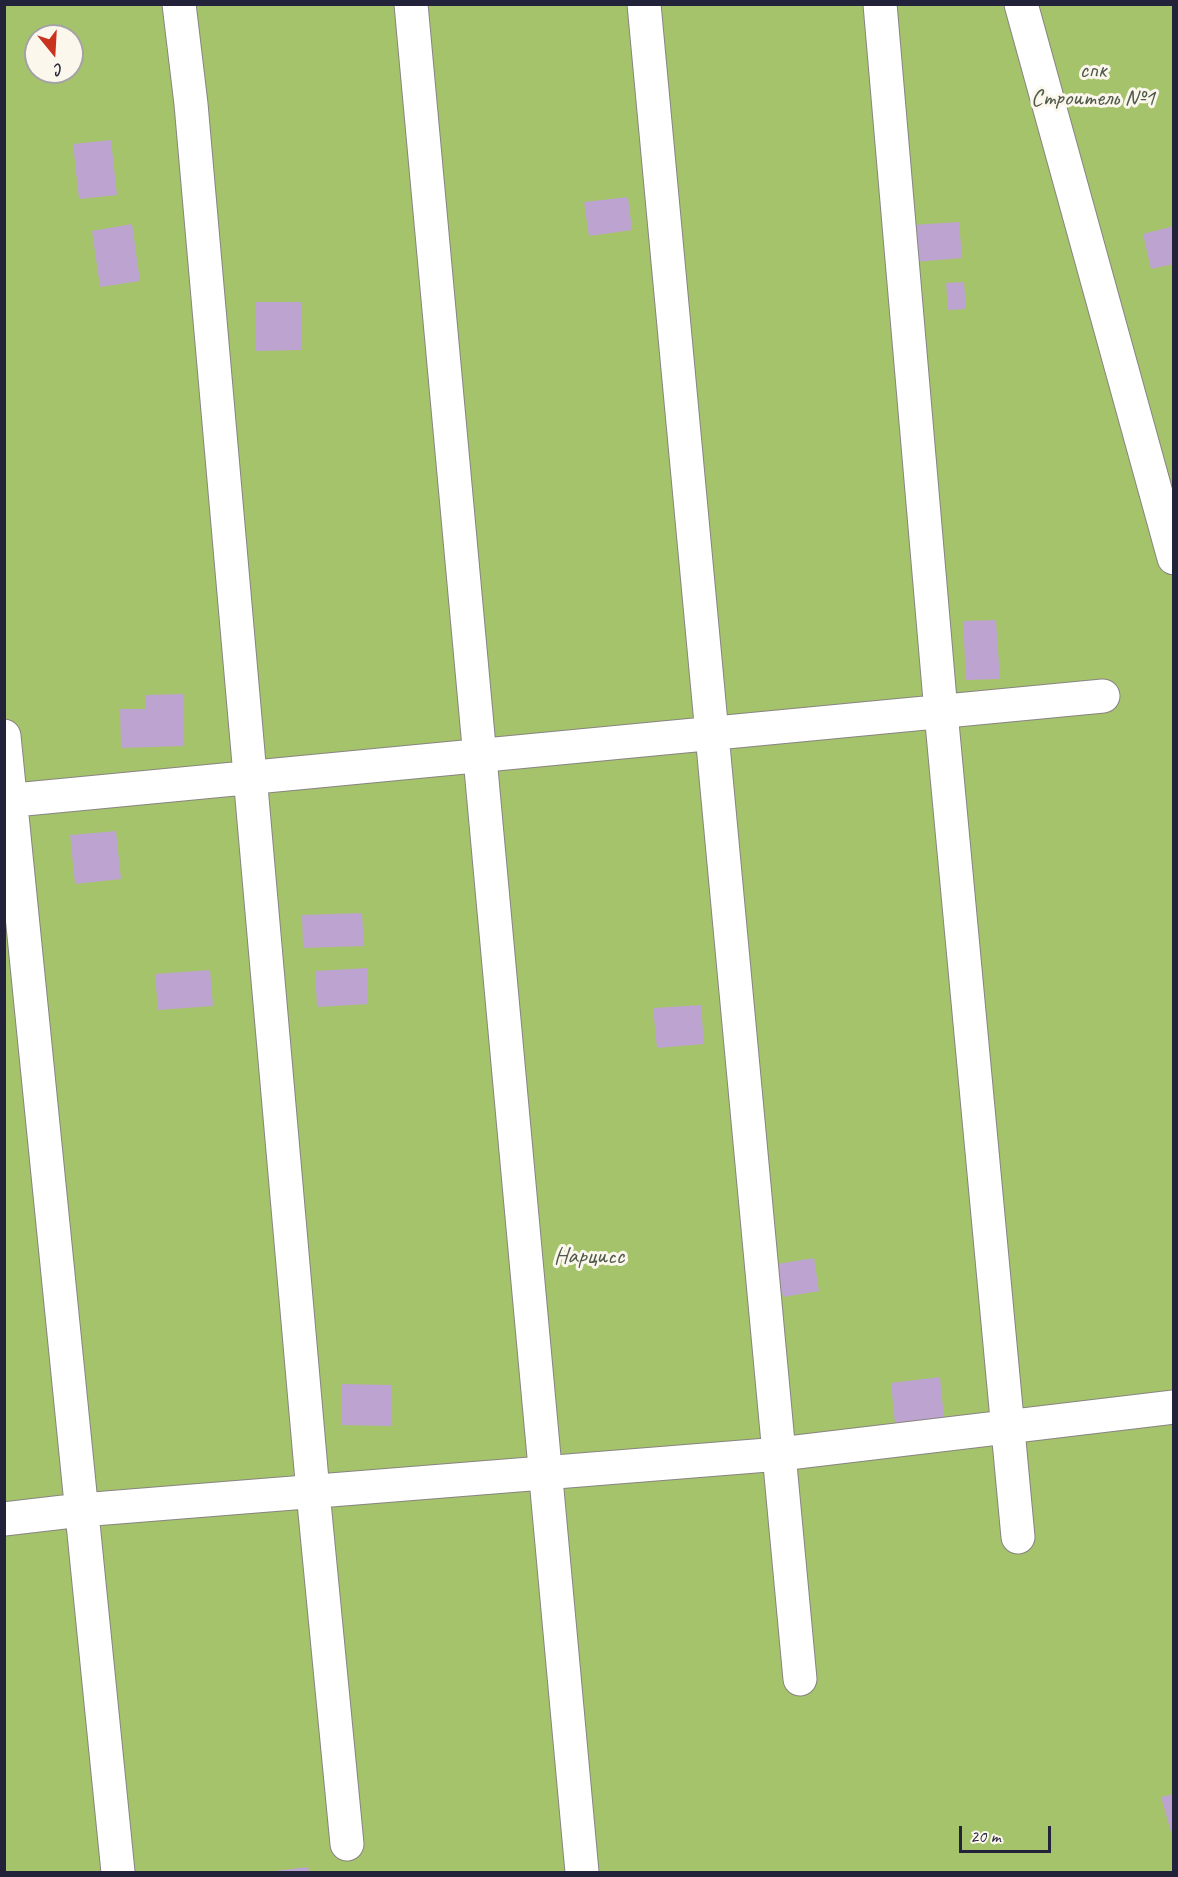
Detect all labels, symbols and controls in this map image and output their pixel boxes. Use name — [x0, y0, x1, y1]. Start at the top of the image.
north arrow — [24, 24, 84, 84]
park label: спк Строитель №1 — [1031, 57, 1155, 113]
text: С — [52, 58, 66, 80]
park label: Нарцисс — [554, 1243, 624, 1271]
scale bar — [962, 1814, 1054, 1852]
text: 20 m — [970, 1825, 1001, 1847]

